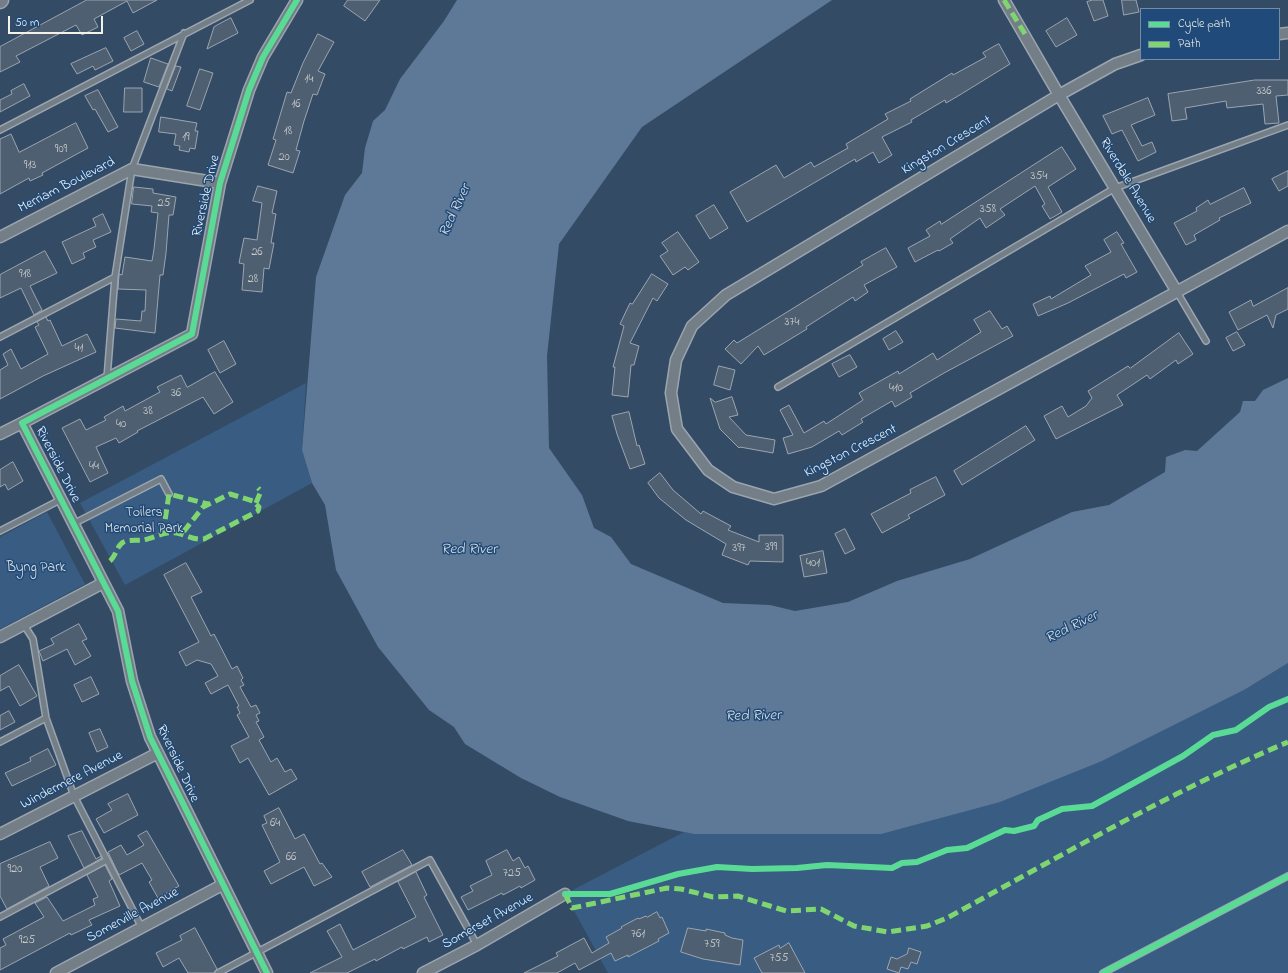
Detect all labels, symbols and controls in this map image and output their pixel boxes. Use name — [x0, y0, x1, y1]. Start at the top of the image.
scale bar — [10, 8, 105, 34]
legend — [1140, 8, 1280, 60]
text: 50 m — [15, 14, 39, 32]
text: Cycle path — [1178, 15, 1230, 33]
text: Path — [1178, 35, 1200, 53]
house number: 14 — [305, 73, 313, 87]
house number: 336 — [1256, 85, 1272, 99]
house number: 16 — [291, 98, 301, 112]
street label: Kingston Crescent — [899, 113, 995, 179]
house number: 18 — [284, 125, 292, 139]
house number: 19 — [182, 131, 190, 145]
street label: Riverdale Avenue — [1095, 135, 1159, 227]
house number: 909 — [55, 143, 67, 157]
house number: 20 — [278, 151, 290, 165]
street label: Merriam Boulevard — [16, 154, 118, 218]
street label: Riverside Drive — [189, 154, 225, 238]
house number: 913 — [24, 159, 36, 173]
house number: 354 — [1031, 170, 1047, 184]
water label: Red River — [436, 182, 476, 240]
house number: 25 — [158, 197, 170, 211]
house number: 358 — [980, 203, 996, 217]
house number: 26 — [251, 246, 263, 260]
house number: 918 — [19, 268, 31, 282]
house number: 28 — [248, 273, 258, 287]
house number: 374 — [785, 316, 799, 330]
house number: 41 — [75, 342, 83, 356]
house number: 410 — [889, 382, 903, 396]
house number: 36 — [171, 387, 181, 401]
house number: 38 — [143, 405, 153, 419]
house number: 40 — [116, 418, 126, 432]
street label: Kingston Crescent — [802, 421, 900, 483]
street label: Riverside Drive — [31, 424, 83, 506]
house number: 44 — [89, 460, 99, 474]
park label: Toilers Memorial Park — [105, 506, 183, 538]
house number: 399 — [765, 541, 777, 555]
water label: Red River — [441, 542, 497, 560]
house number: 397 — [732, 542, 746, 556]
house number: 401 — [806, 557, 820, 571]
park label: Byng Park — [6, 561, 66, 577]
water label: Red River — [1043, 608, 1101, 648]
water label: Red River — [725, 708, 781, 726]
street label: Riverside Drive — [152, 723, 202, 805]
street label: Windermere Avenue — [18, 748, 126, 814]
house number: 64 — [270, 817, 280, 831]
house number: 66 — [286, 851, 296, 865]
house number: 920 — [8, 863, 22, 877]
house number: 725 — [503, 867, 521, 881]
street label: Somerville Avenue — [84, 885, 182, 947]
street label: Somerset Avenue — [440, 890, 536, 954]
house number: 761 — [631, 928, 645, 942]
house number: 925 — [19, 934, 35, 948]
house number: 759 — [704, 938, 720, 952]
house number: 755 — [770, 952, 788, 966]

